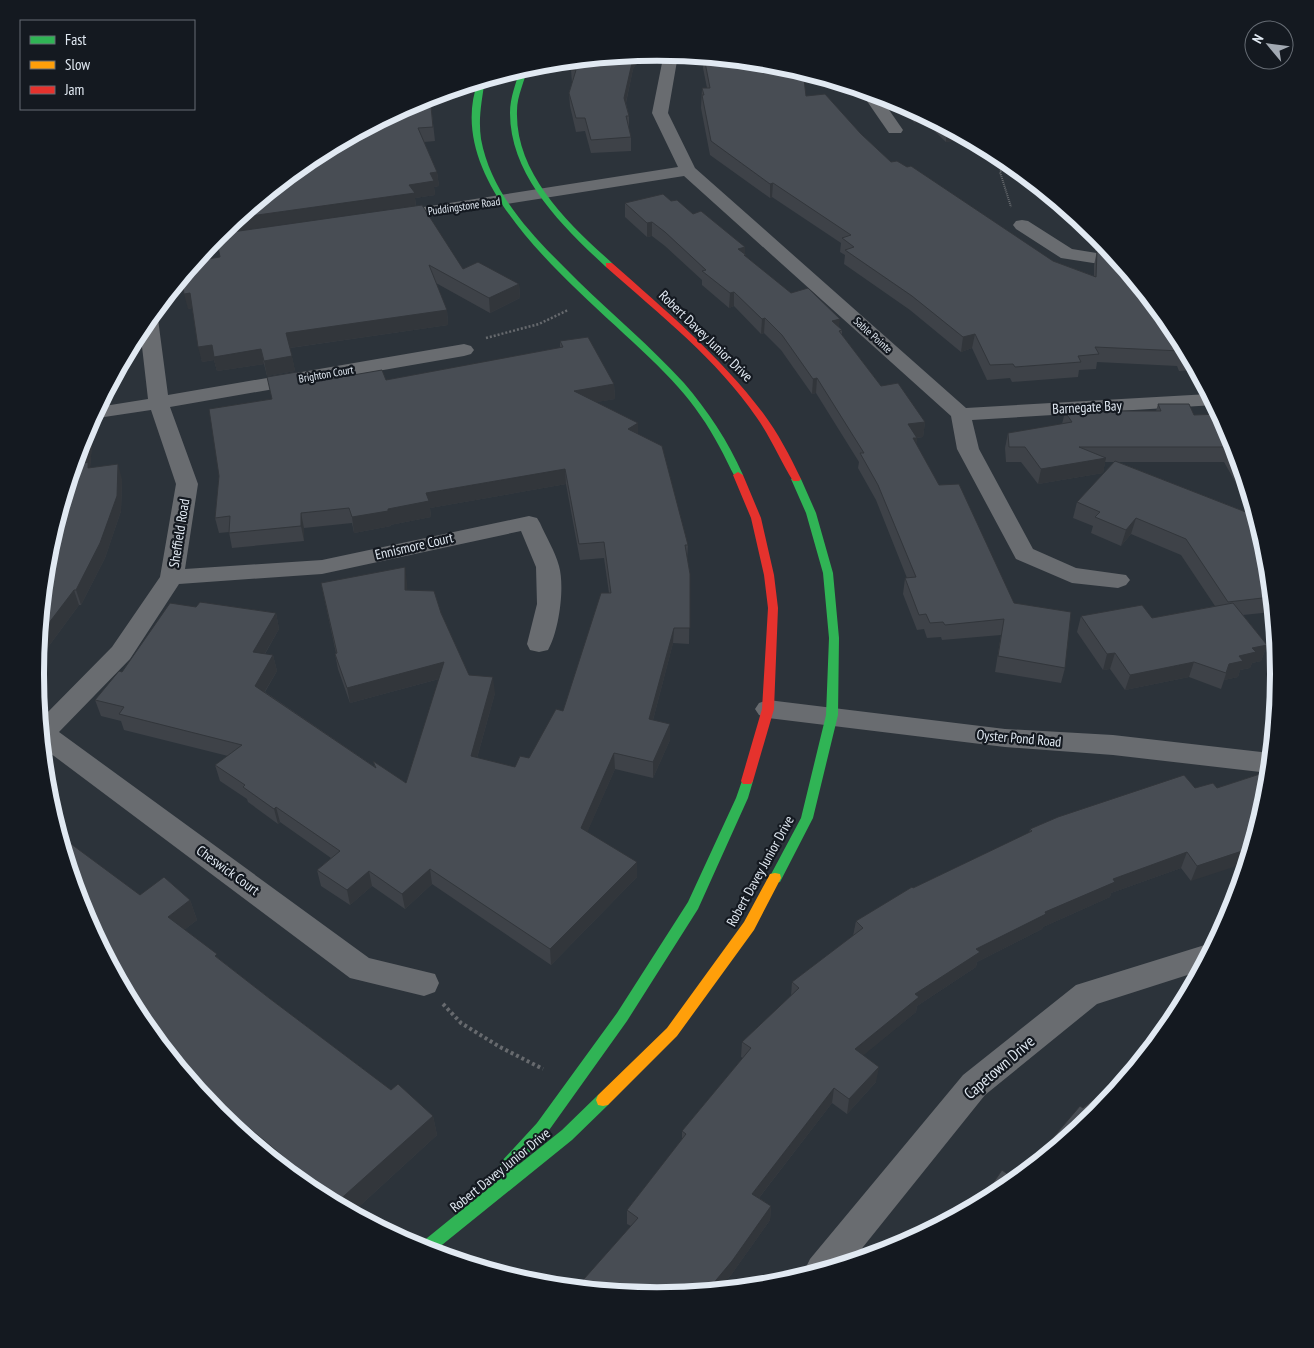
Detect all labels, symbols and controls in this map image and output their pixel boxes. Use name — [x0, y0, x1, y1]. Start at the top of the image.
legend — [20, 20, 195, 110]
north arrow — [1244, 20, 1294, 70]
text: Fast — [65, 30, 86, 49]
text: N — [1248, 31, 1267, 46]
text: Slow — [65, 55, 90, 74]
text: Jam — [64, 80, 84, 99]
street label: Puddingstone Road — [427, 194, 501, 218]
street label: Robert Davey Junior Drive — [655, 287, 757, 386]
street label: Sable Pointe — [851, 314, 896, 356]
street label: Brighton Court — [297, 362, 355, 386]
street label: Barnegate Bay — [1052, 396, 1123, 418]
street label: Sheffield Road — [165, 497, 193, 569]
street label: Ennismore Court — [373, 528, 455, 564]
street label: Oyster Pond Road — [976, 725, 1062, 751]
street label: Robert Davey Junior Drive — [722, 812, 798, 929]
street label: Cheswick Court — [193, 841, 263, 899]
street label: Capetown Drive — [960, 1031, 1038, 1103]
street label: Robert Davey Junior Drive — [446, 1124, 554, 1216]

